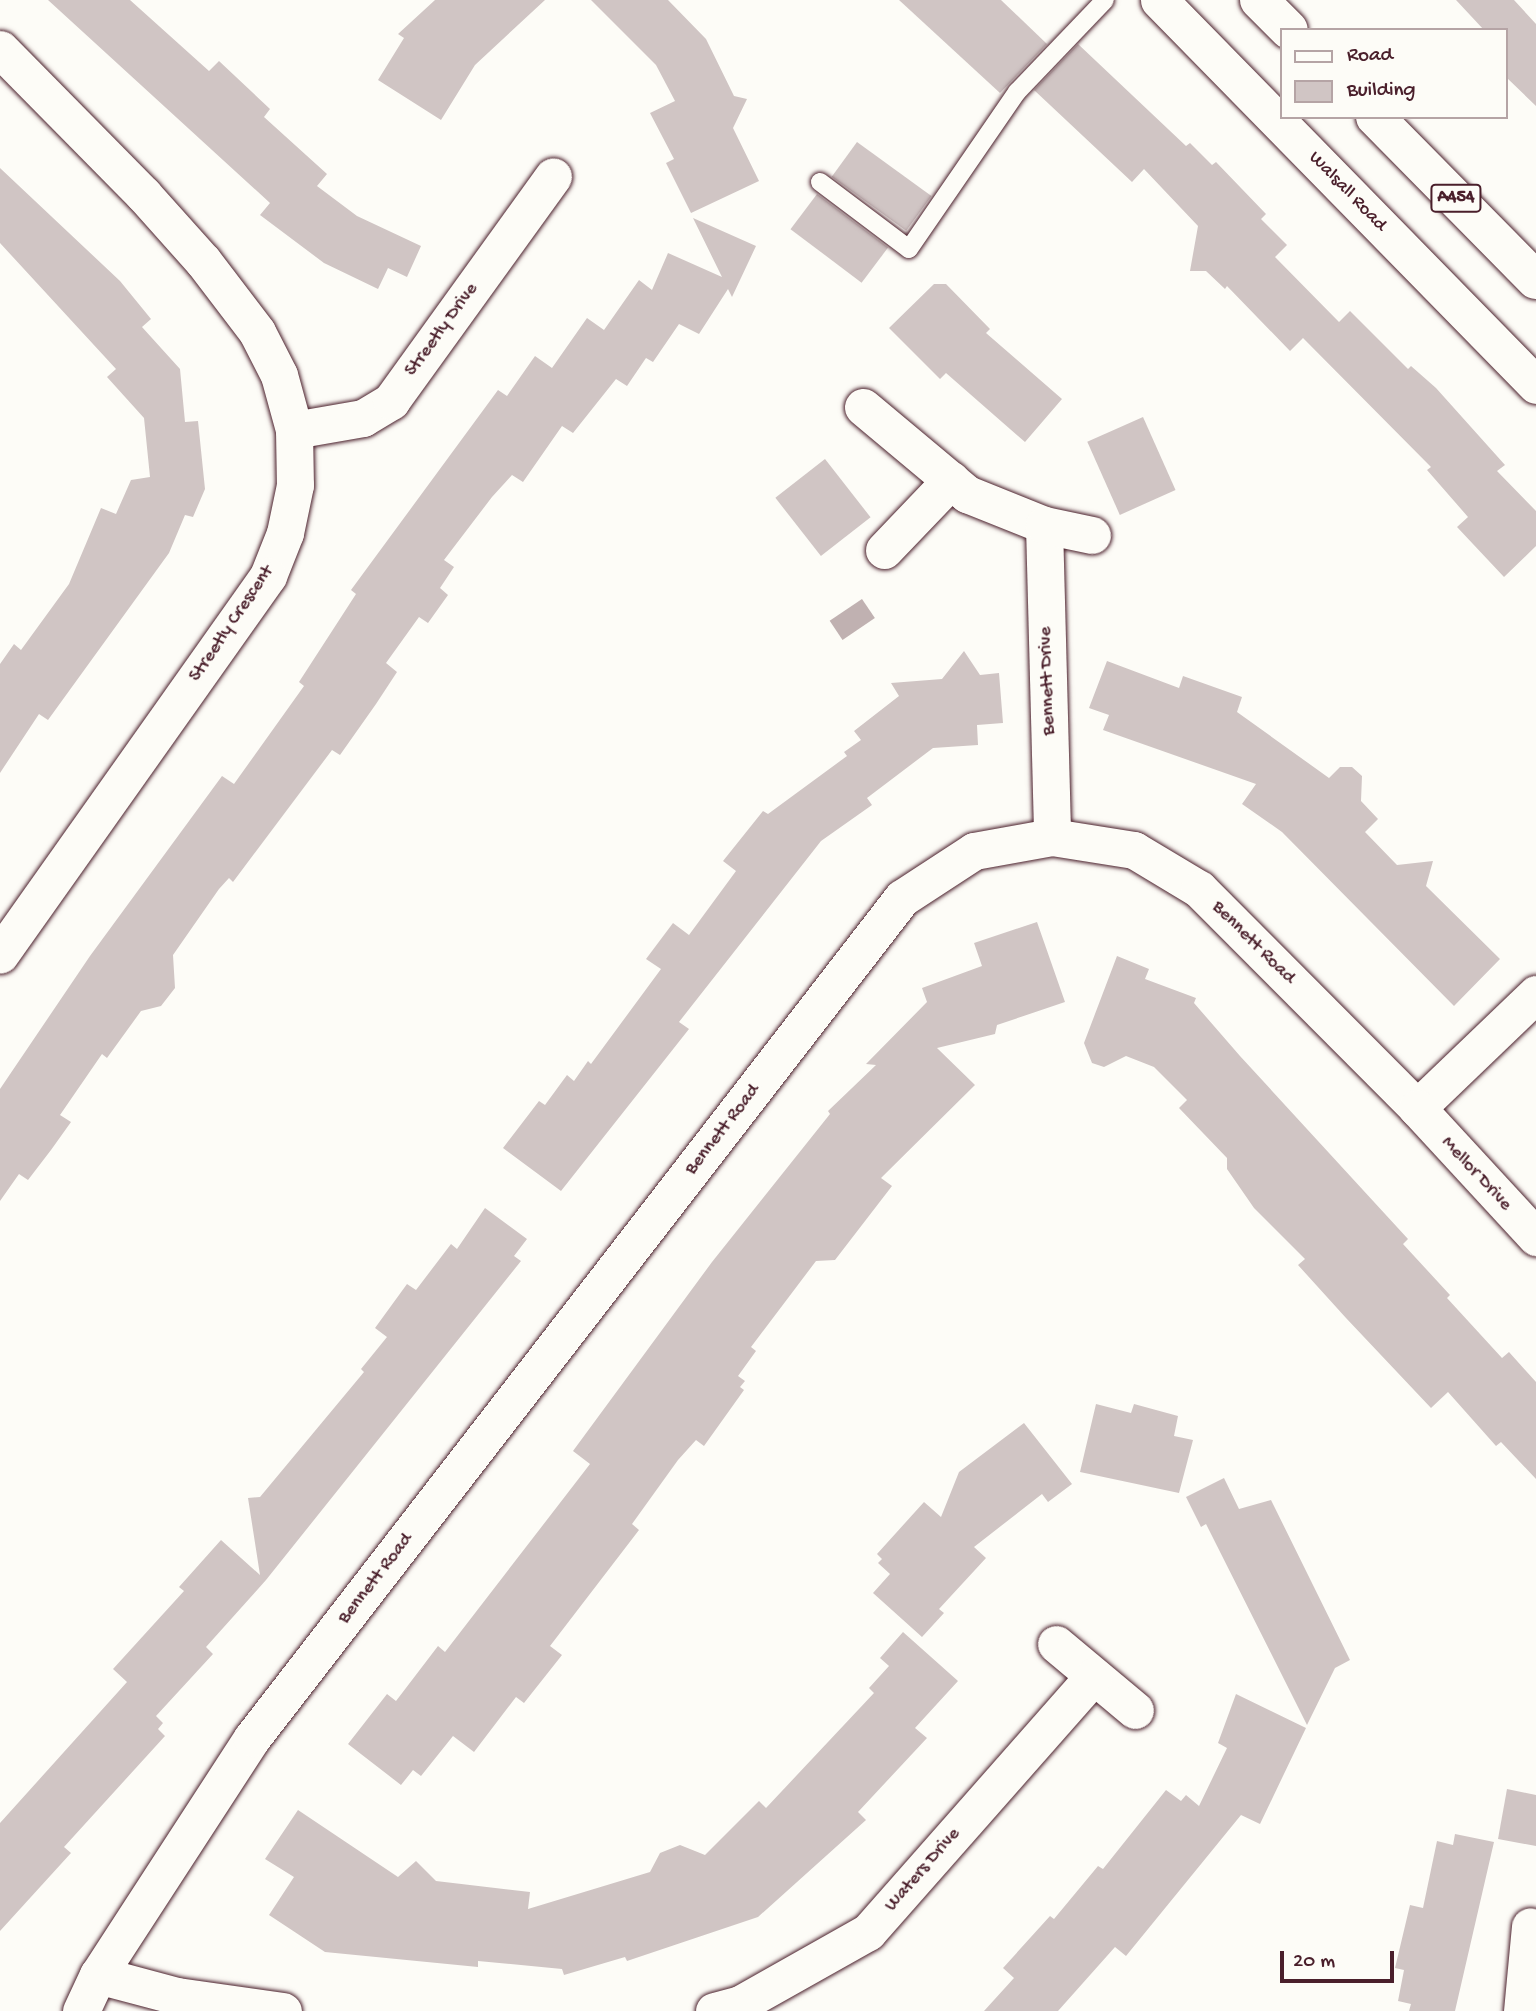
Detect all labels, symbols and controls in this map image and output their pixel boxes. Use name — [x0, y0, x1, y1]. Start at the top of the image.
legend — [1280, 28, 1508, 119]
text: Road — [1347, 44, 1393, 69]
text: Building — [1347, 79, 1416, 104]
street label: Walsall Road — [1303, 147, 1391, 237]
road number: A454 — [1430, 183, 1482, 212]
street label: Streetly Drive — [400, 279, 484, 381]
street label: Streetly Crescent — [185, 561, 279, 687]
street label: Bennett Drive — [1035, 626, 1061, 736]
street label: Bennett Road — [1206, 896, 1300, 990]
street label: Bennett Road — [680, 1080, 766, 1180]
street label: Mellor Drive — [1436, 1132, 1516, 1216]
street label: Bennett Road — [333, 1529, 419, 1629]
street label: Waters Drive — [880, 1823, 966, 1917]
scale bar — [1284, 1938, 1398, 1982]
text: 20 m — [1293, 1950, 1335, 1975]

